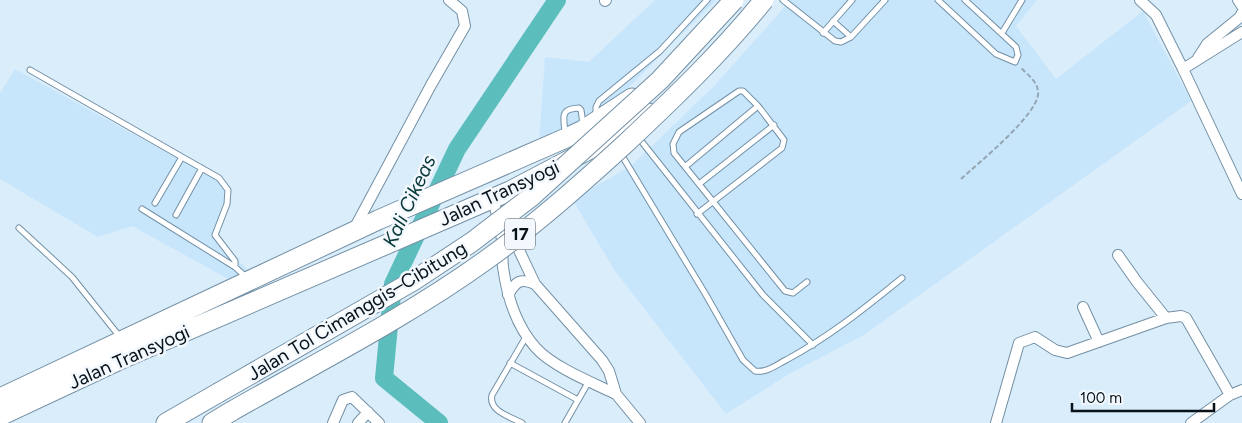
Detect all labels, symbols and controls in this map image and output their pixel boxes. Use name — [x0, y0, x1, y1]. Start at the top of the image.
water label: Kali Cikeas — [377, 151, 441, 251]
street label: Jalan Transyogi — [435, 155, 563, 231]
road number: 17 — [505, 218, 535, 250]
street label: Jalan Tol Cimanggis–Cibitung — [243, 236, 471, 386]
street label: Jalan Transyogi — [65, 320, 193, 394]
scale bar — [1072, 380, 1214, 412]
text: 100 m — [1080, 389, 1122, 407]

